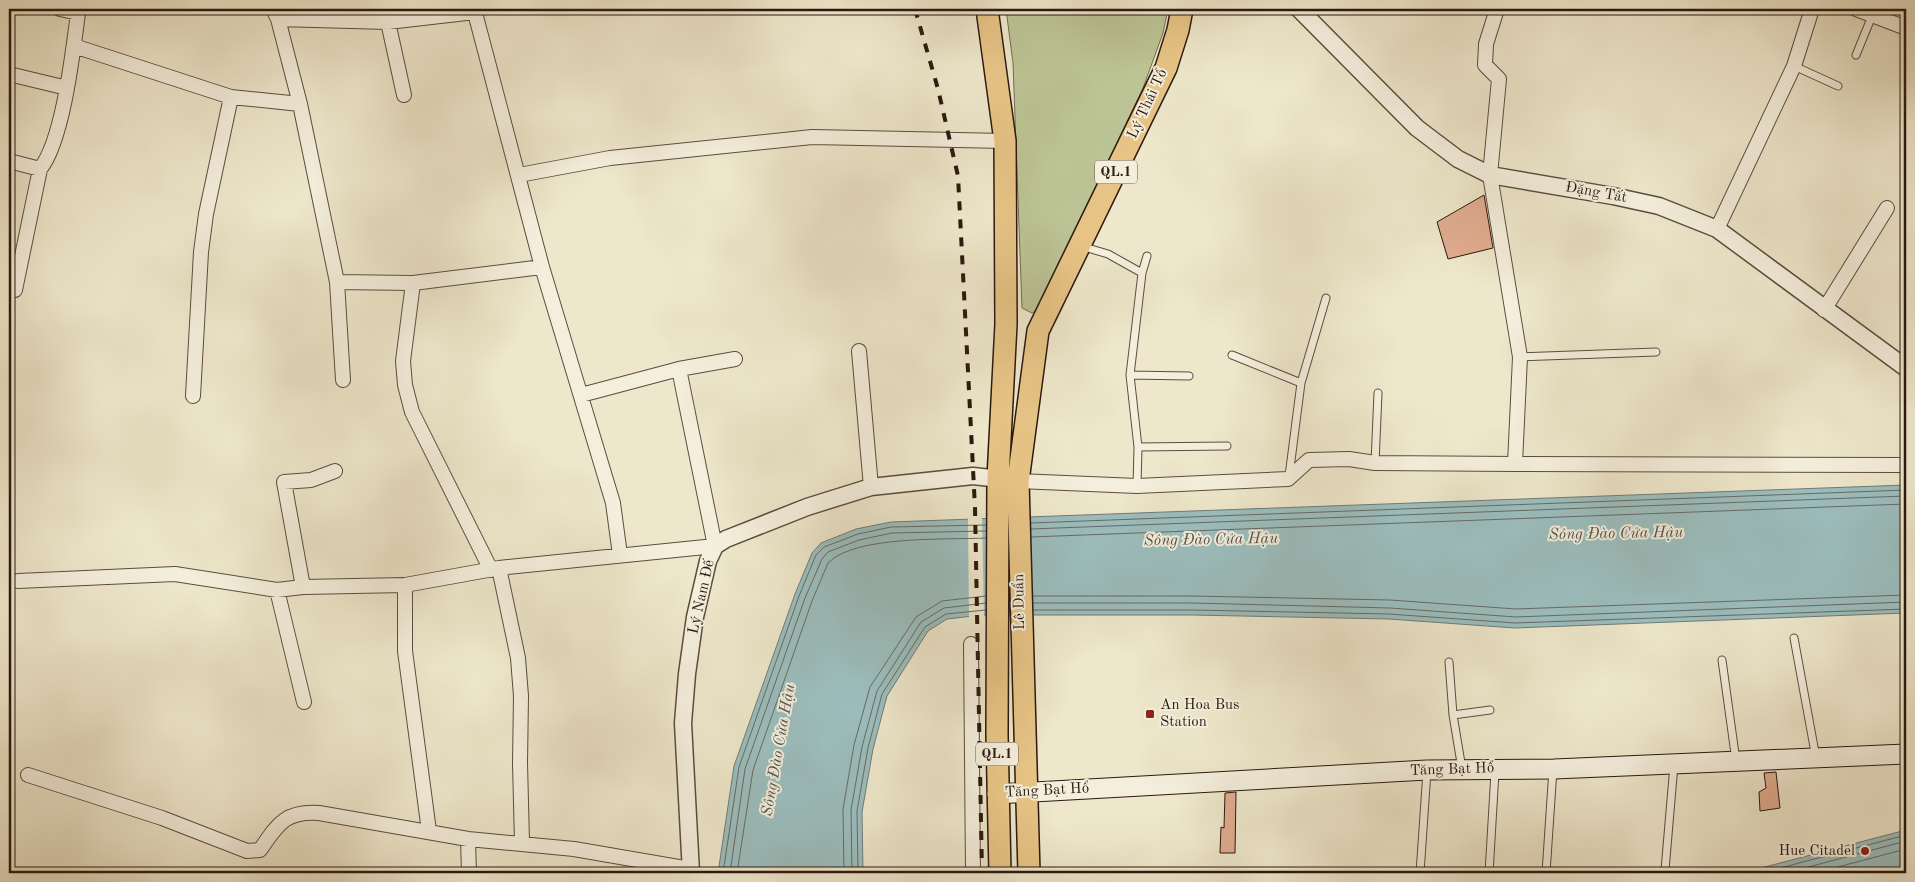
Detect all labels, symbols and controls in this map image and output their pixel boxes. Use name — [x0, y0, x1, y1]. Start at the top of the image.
street label: Lý Thái Tổ — [1124, 66, 1171, 141]
road number: QL.1 — [1095, 160, 1137, 183]
street label: Đặng Tất — [1564, 179, 1628, 206]
water label: Sông Đào Cửa Hậu — [1549, 525, 1683, 543]
water label: Sông Đào Cửa Hậu — [1144, 531, 1278, 549]
street label: Lý Nam Đế — [685, 557, 718, 636]
street label: Lê Duẩn — [1010, 574, 1028, 630]
water label: Sông Đào Cửa Hậu — [759, 682, 799, 818]
place label: An Hoa Bus Station — [1160, 698, 1240, 730]
marker: An Hoa Bus Station — [1144, 708, 1156, 720]
road number: QL.1 — [976, 742, 1018, 766]
street label: Tăng Bạt Hổ — [1409, 759, 1494, 779]
street label: Tăng Bạt Hổ — [1004, 779, 1090, 801]
place label: Hue Citadel — [1779, 844, 1855, 859]
marker: Hue Citadel — [1859, 845, 1871, 857]

